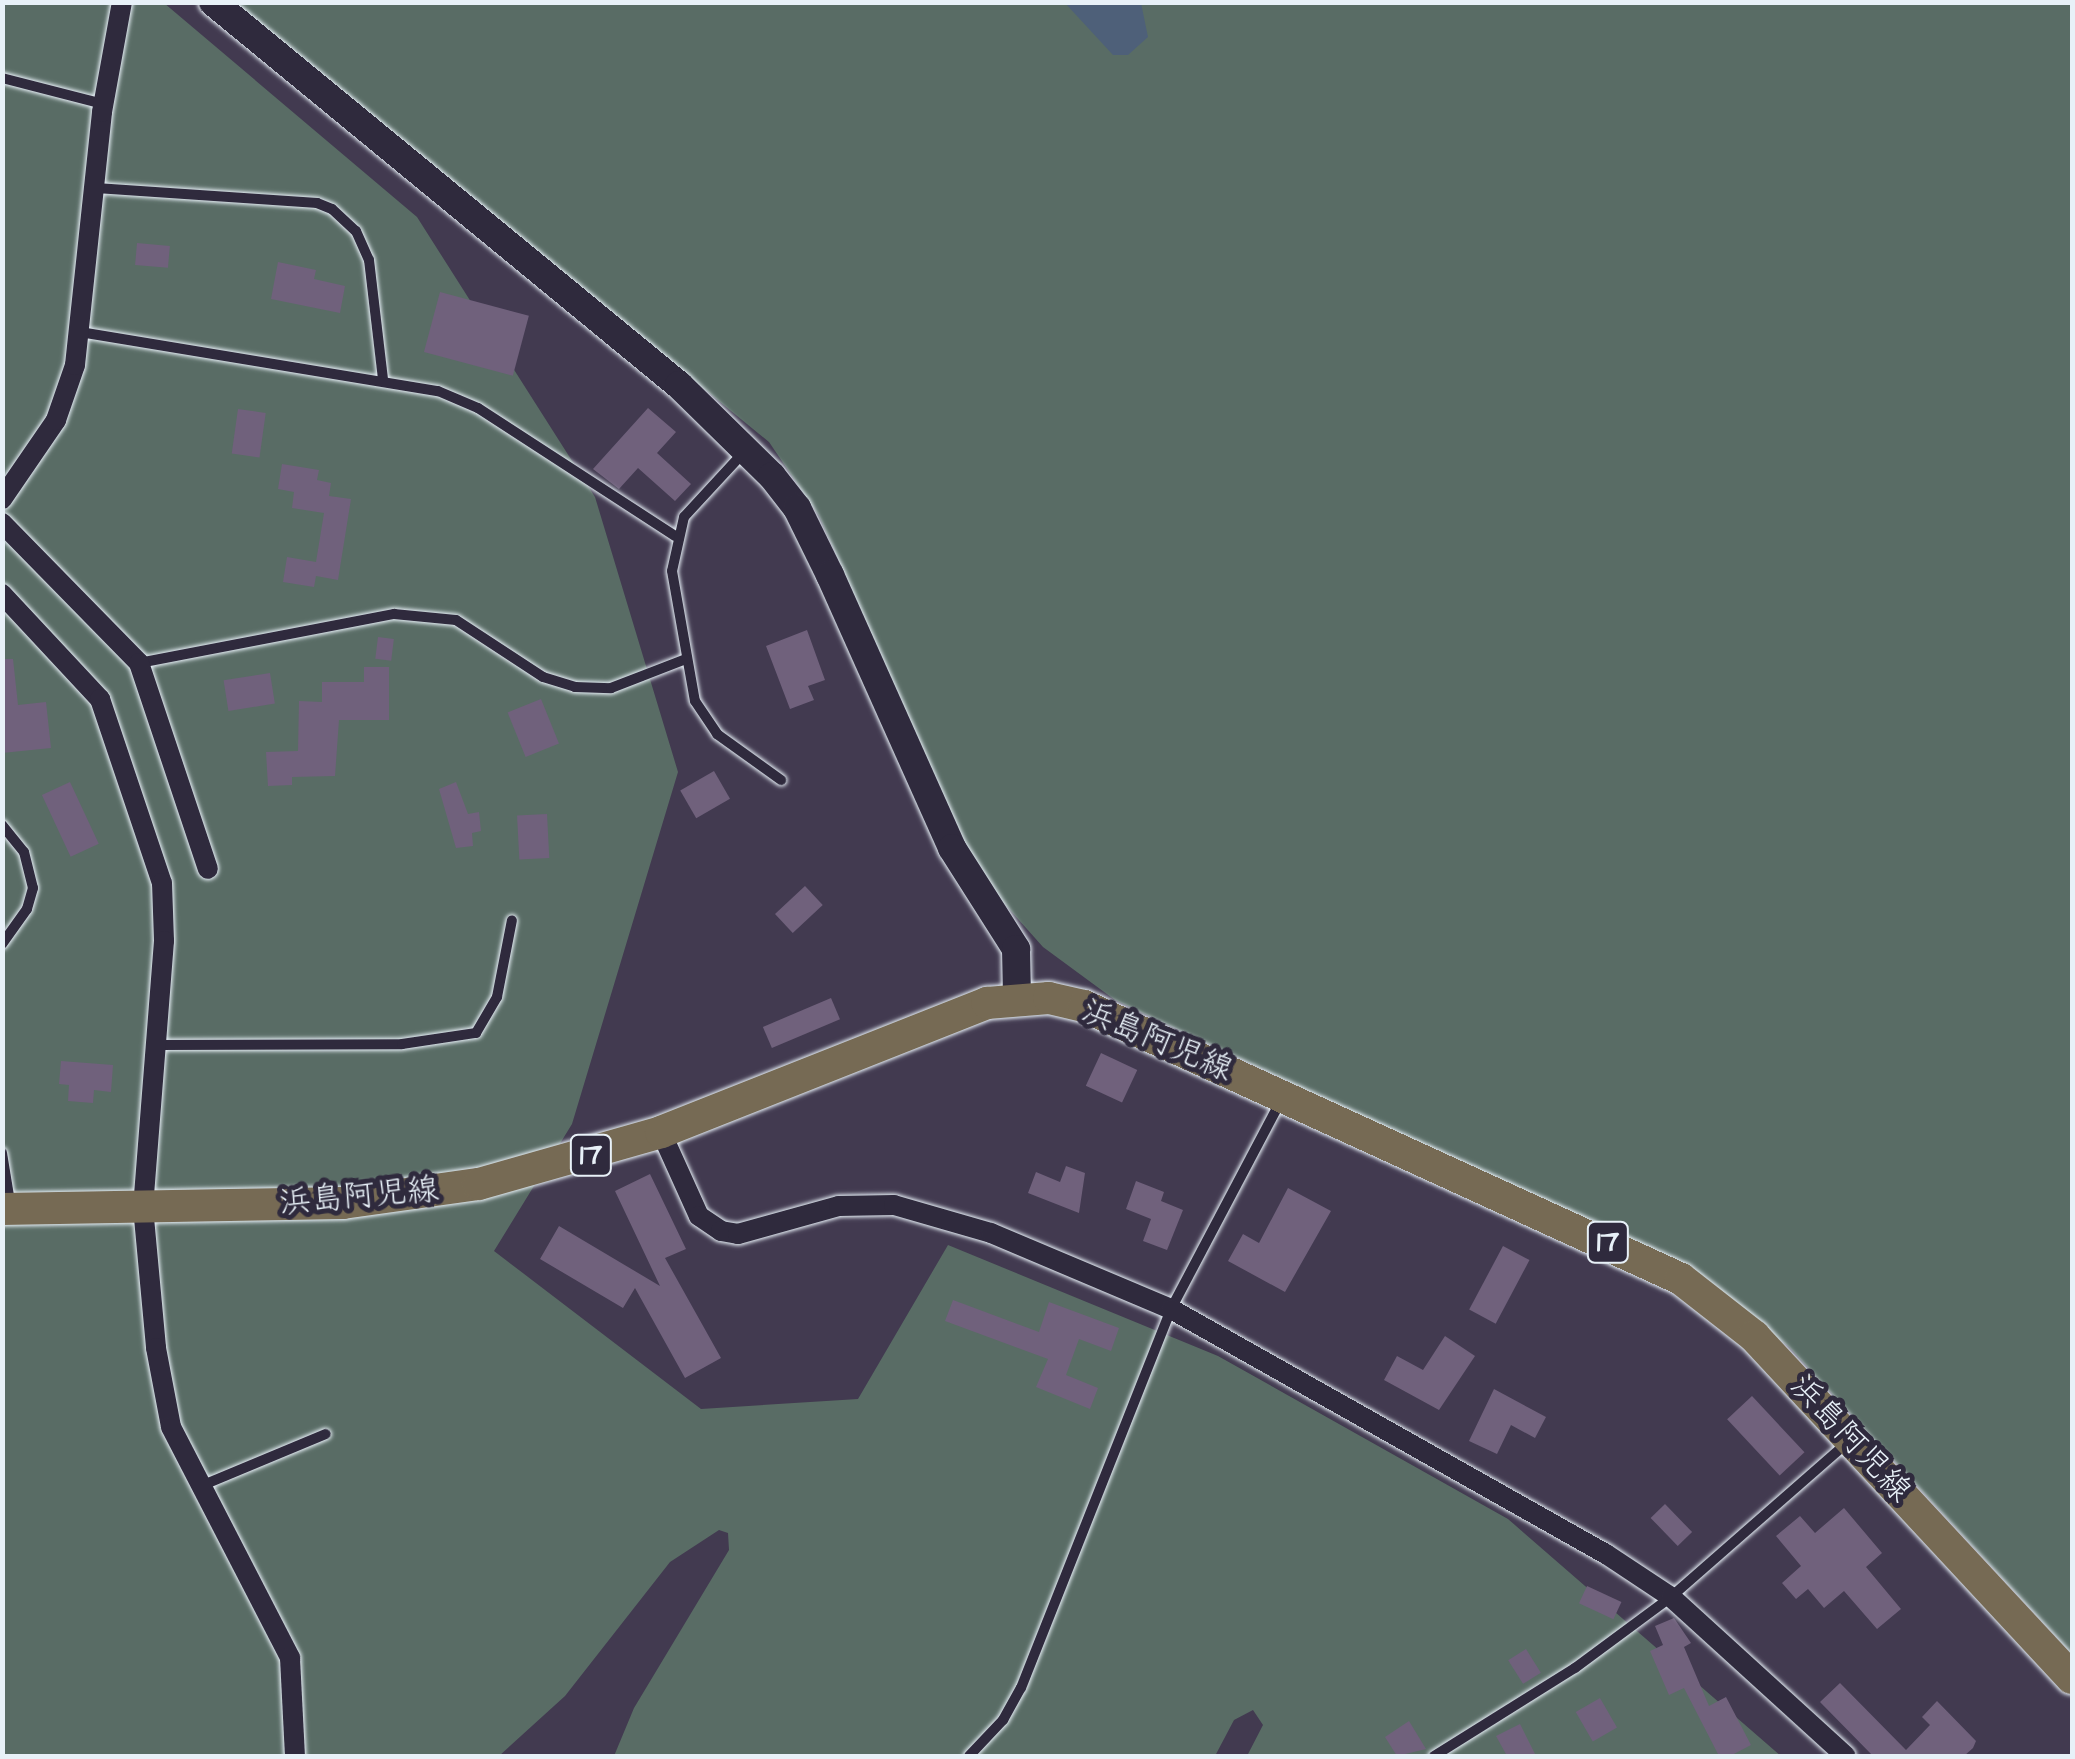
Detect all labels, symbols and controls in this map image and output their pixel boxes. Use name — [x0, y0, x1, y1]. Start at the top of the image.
street label: 浜島阿児線 — [1076, 992, 1238, 1090]
road number: 17 — [568, 1130, 614, 1180]
street label: 浜島阿児線 — [278, 1171, 440, 1223]
road number: 17 — [1586, 1217, 1630, 1267]
street label: 浜島阿児線 — [1781, 1367, 1919, 1511]

